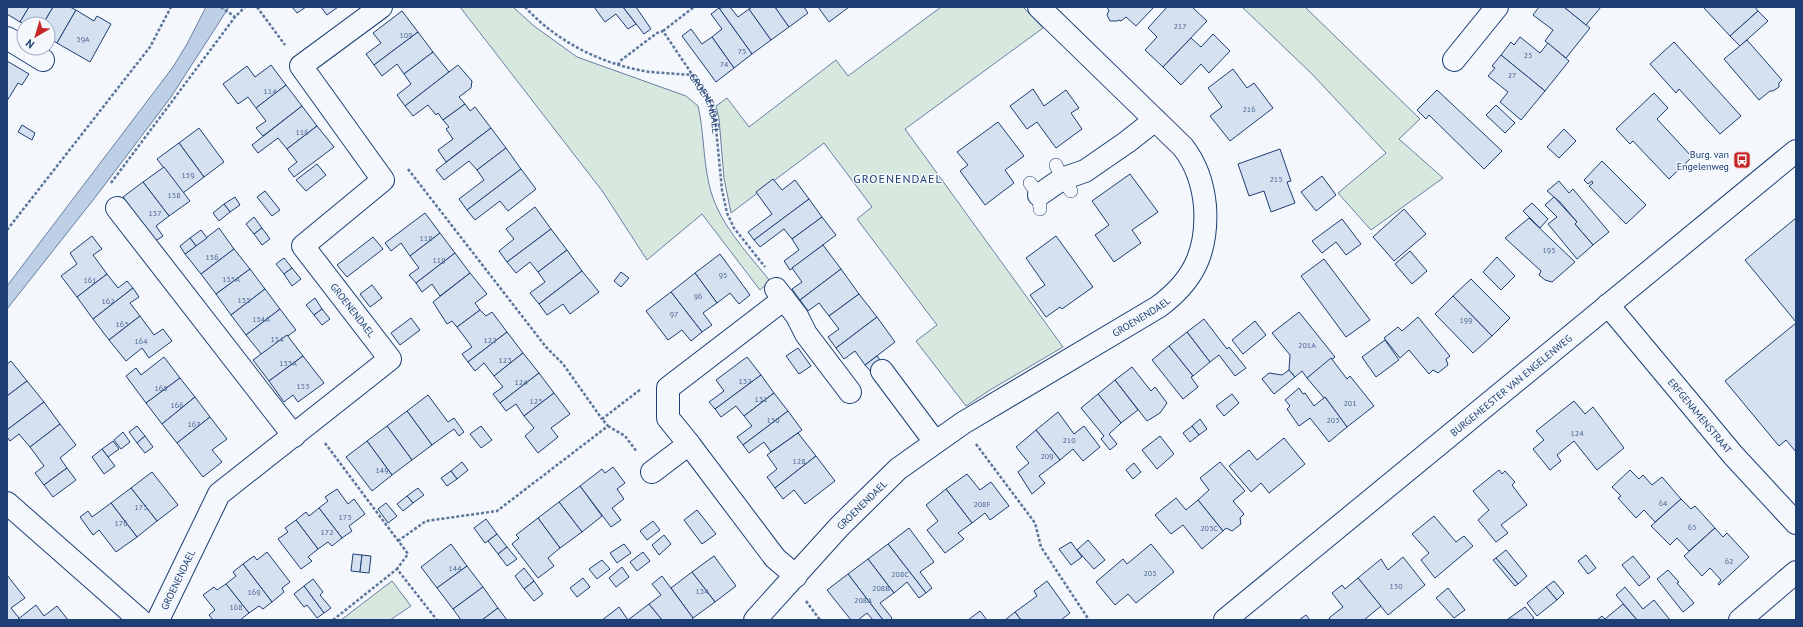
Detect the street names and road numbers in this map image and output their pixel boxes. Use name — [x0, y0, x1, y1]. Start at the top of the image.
street label: GROENENDAEL — [686, 71, 722, 134]
street label: GROENENDAEL — [327, 281, 378, 340]
street label: GROENENDAEL — [1110, 294, 1173, 340]
street label: BURGEMEESTER VAN ENGELENWEG — [1448, 332, 1575, 439]
street label: ERFGENAMENSTRAAT — [1665, 376, 1735, 456]
street label: GROENENDAEL — [834, 478, 890, 533]
street label: GROENENDAEL — [158, 547, 198, 612]

